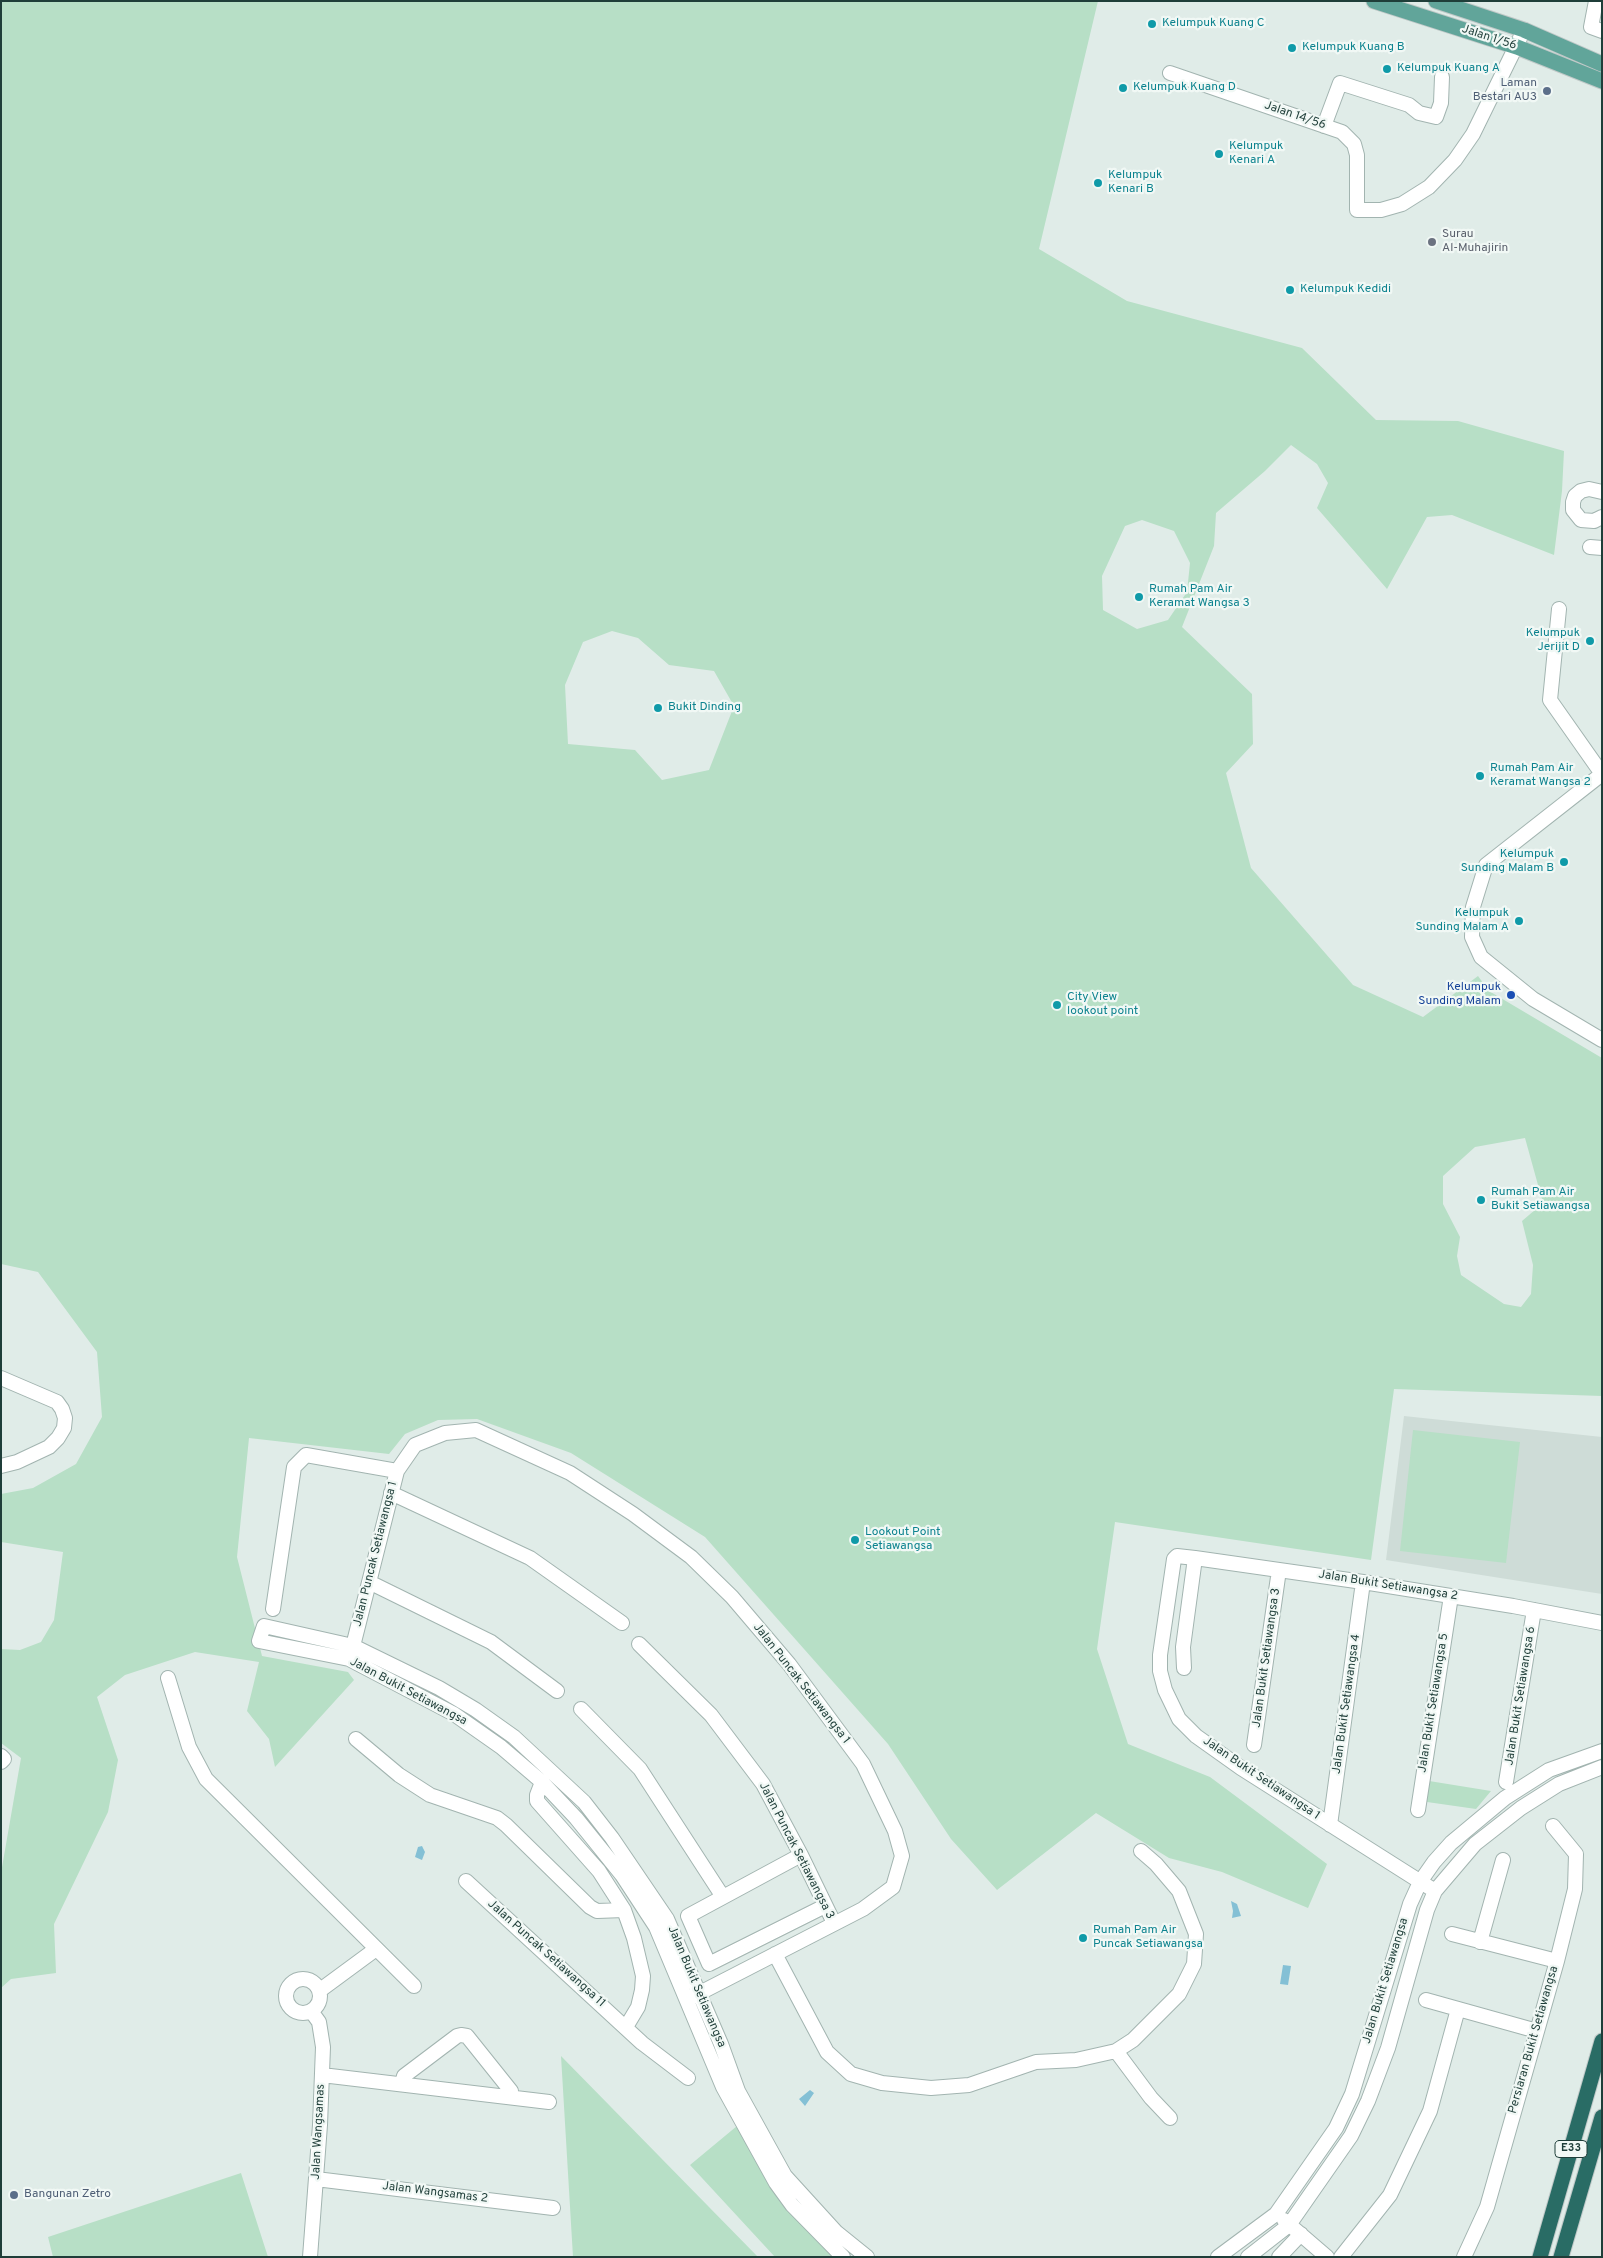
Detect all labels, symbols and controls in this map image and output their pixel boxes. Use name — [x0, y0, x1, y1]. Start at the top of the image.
place label: Kelumpuk Kuang C — [1162, 17, 1265, 31]
marker: Kelumpuk Kuang C — [1146, 18, 1158, 30]
street label: Jalan 1/56 — [1460, 22, 1518, 54]
place label: Kelumpuk Kuang B — [1302, 41, 1405, 55]
marker: Kelumpuk Kuang B — [1286, 42, 1298, 54]
place label: Kelumpuk Kuang A — [1397, 62, 1500, 76]
marker: Kelumpuk Kuang A — [1381, 63, 1393, 75]
place label: Laman Bestari AU3 — [1473, 77, 1537, 105]
place label: Kelumpuk Kuang D — [1133, 81, 1236, 95]
marker: Kelumpuk Kuang D — [1117, 82, 1129, 94]
marker: Laman Bestari AU3 — [1541, 85, 1553, 97]
street label: Jalan 14/56 — [1262, 99, 1328, 133]
place label: Kelumpuk Kenari A — [1229, 140, 1283, 168]
marker: Kelumpuk Kenari A — [1213, 148, 1225, 160]
place label: Kelumpuk Kenari B — [1108, 169, 1162, 197]
marker: Kelumpuk Kenari B — [1092, 177, 1104, 189]
place label: Surau Al-Muhajirin — [1442, 228, 1508, 256]
marker: Surau Al-Muhajirin — [1426, 236, 1438, 248]
place label: Kelumpuk Kedidi — [1300, 283, 1391, 297]
marker: Kelumpuk Kedidi — [1284, 284, 1296, 296]
place label: Rumah Pam Air Keramat Wangsa 3 — [1149, 583, 1250, 611]
marker: Rumah Pam Air Keramat Wangsa 3 — [1133, 591, 1145, 603]
place label: Kelumpuk Jerijit D — [1526, 627, 1580, 655]
marker: Kelumpuk Jerijit D — [1584, 635, 1596, 647]
place label: Bukit Dinding — [668, 701, 741, 715]
marker: Bukit Dinding — [652, 702, 664, 714]
place label: Rumah Pam Air Keramat Wangsa 2 — [1490, 762, 1591, 790]
marker: Rumah Pam Air Keramat Wangsa 2 — [1474, 770, 1486, 782]
place label: Kelumpuk Sunding Malam B — [1461, 848, 1554, 876]
marker: Kelumpuk Sunding Malam B — [1558, 856, 1570, 868]
place label: Kelumpuk Sunding Malam A — [1415, 907, 1509, 935]
marker: Kelumpuk Sunding Malam A — [1513, 915, 1525, 927]
place label: Kelumpuk Sunding Malam — [1418, 981, 1501, 1009]
marker: Kelumpuk Sunding Malam — [1505, 989, 1517, 1001]
place label: City View lookout point — [1067, 991, 1138, 1019]
marker: City View lookout point — [1051, 999, 1063, 1011]
place label: Rumah Pam Air Bukit Setiawangsa — [1491, 1186, 1590, 1214]
marker: Rumah Pam Air Bukit Setiawangsa — [1475, 1194, 1487, 1206]
street label: Jalan Puncak Setiawangsa 1 — [351, 1480, 401, 1628]
place label: Lookout Point Setiawangsa — [865, 1526, 941, 1554]
marker: Lookout Point Setiawangsa — [849, 1534, 861, 1546]
street label: Jalan Bukit Setiawangsa 2 — [1317, 1568, 1459, 1604]
street label: Jalan Bukit Setiawangsa 3 — [1250, 1587, 1284, 1729]
street label: Jalan Puncak Setiawangsa 1 — [749, 1621, 853, 1747]
street label: Jalan Bukit Setiawangsa 6 — [1503, 1625, 1539, 1767]
street label: Jalan Bukit Setiawangsa 5 — [1416, 1632, 1452, 1774]
street label: Jalan Bukit Setiawangsa 4 — [1330, 1633, 1364, 1775]
street label: Jalan Bukit Setiawangsa — [347, 1655, 469, 1729]
street label: Jalan Bukit Setiawangsa 1 — [1200, 1734, 1322, 1824]
street label: Jalan Puncak Setiawangsa 3 — [755, 1780, 837, 1922]
street label: Jalan Puncak Setiawangsa 11 — [484, 1897, 608, 2011]
street label: Jalan Bukit Setiawangsa — [1360, 1916, 1412, 2046]
street label: Jalan Bukit Setiawangsa — [664, 1924, 728, 2050]
place label: Rumah Pam Air Puncak Setiawangsa — [1093, 1924, 1203, 1952]
marker: Rumah Pam Air Puncak Setiawangsa — [1077, 1932, 1089, 1944]
street label: Persiaran Bukit Setiawangsa — [1506, 1964, 1562, 2116]
street label: Jalan Wangsamas — [309, 2084, 329, 2180]
road number: E33 — [1555, 2140, 1587, 2158]
street label: Jalan Wangsamas 2 — [381, 2179, 489, 2207]
place label: Bangunan Zetro — [24, 2188, 111, 2202]
marker: Bangunan Zetro — [8, 2189, 20, 2201]

